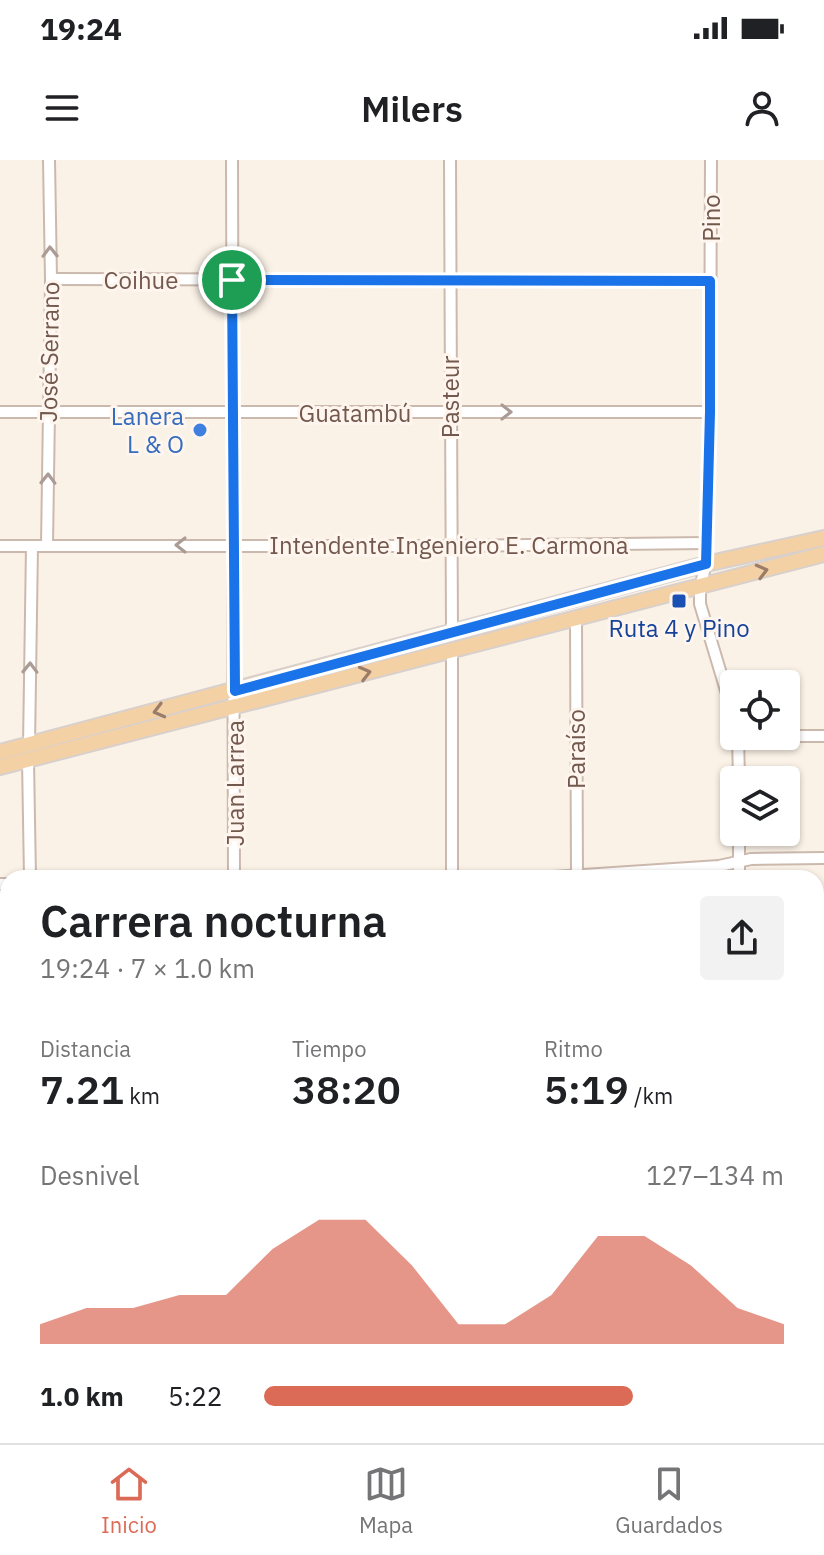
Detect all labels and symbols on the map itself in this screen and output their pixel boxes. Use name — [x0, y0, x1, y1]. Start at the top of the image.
street label: Pino — [695, 194, 727, 242]
one-way arrow — [42, 245, 59, 258]
pin — [198, 246, 266, 314]
street label: Coihue — [104, 264, 178, 296]
street label: José Serrano — [32, 281, 66, 423]
street label: Pasteur — [434, 356, 466, 438]
street label: Guatambú — [299, 397, 411, 429]
place label: Lanera L & O — [111, 400, 184, 460]
one-way arrow — [500, 404, 513, 421]
marker: Lanera L & O — [191, 421, 209, 439]
one-way arrow — [39, 472, 57, 485]
street label: Intendente Ingeniero E. Carmona — [269, 529, 629, 561]
one-way arrow — [174, 536, 187, 554]
one-way arrow — [754, 563, 768, 580]
marker: Ruta 4 y Pino — [670, 592, 688, 610]
place label: Ruta 4 y Pino — [608, 612, 750, 644]
one-way arrow — [22, 661, 39, 674]
one-way arrow — [358, 666, 371, 683]
one-way arrow — [153, 701, 167, 718]
street label: Paraíso — [560, 709, 592, 789]
street label: Juan Larrea — [219, 720, 251, 846]

